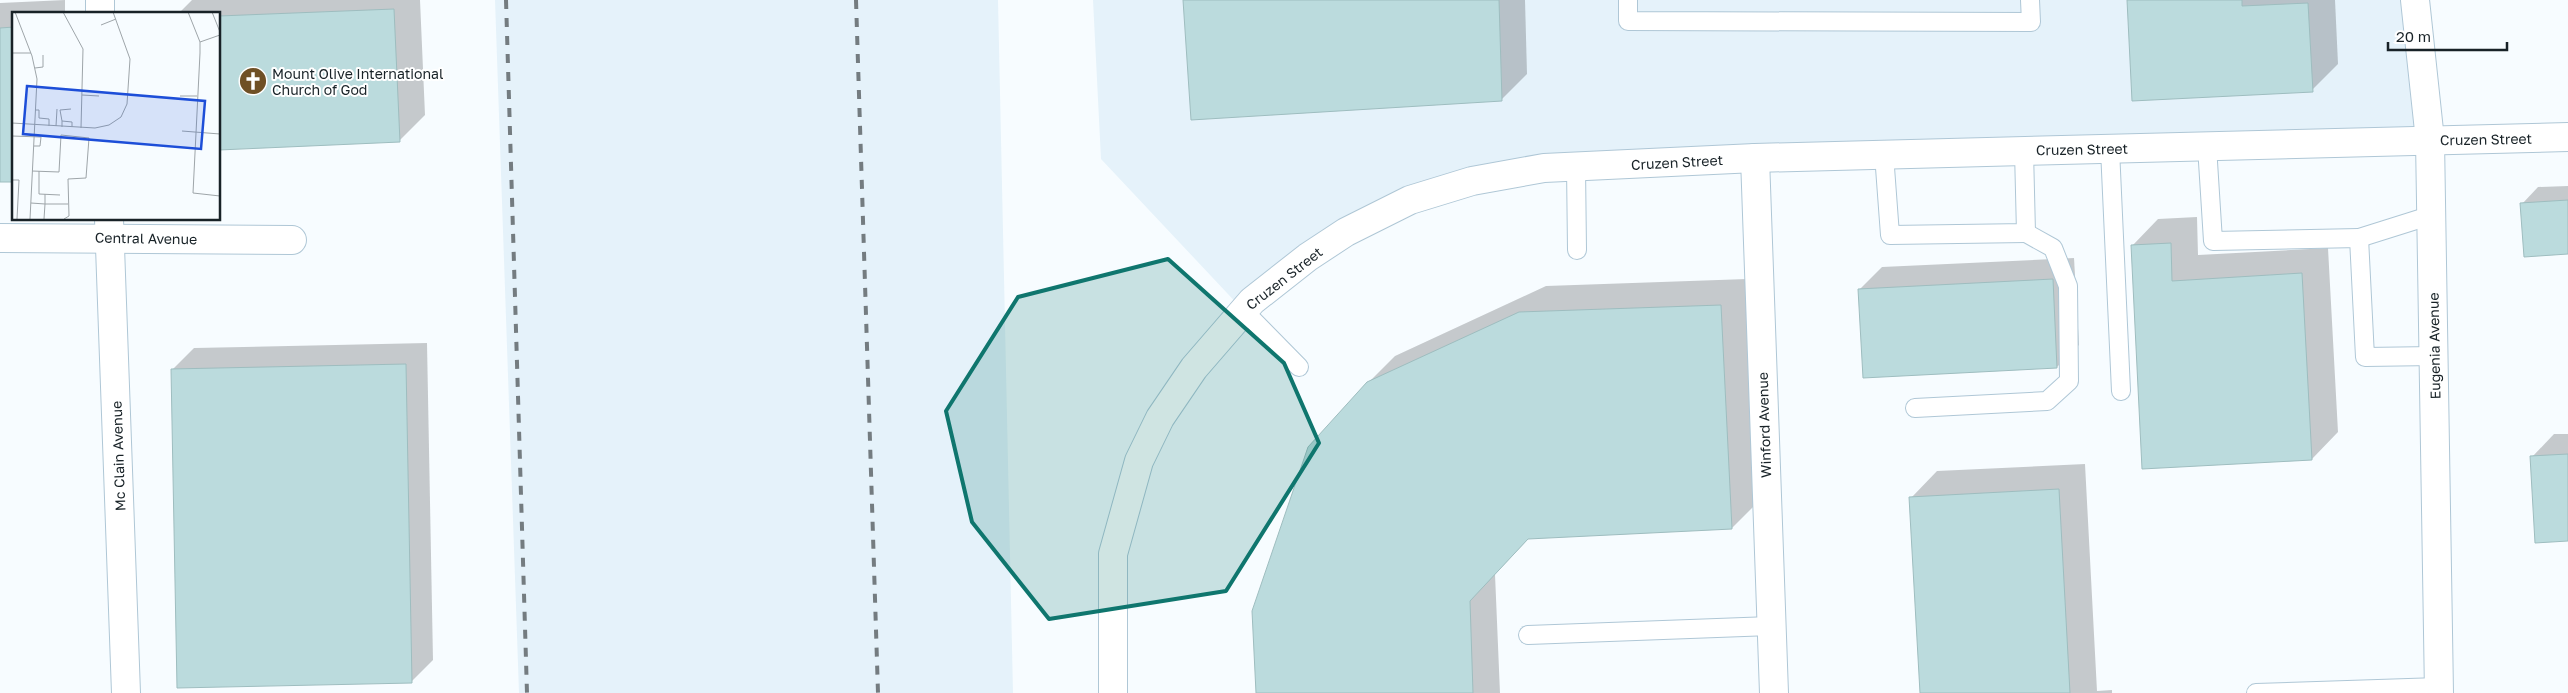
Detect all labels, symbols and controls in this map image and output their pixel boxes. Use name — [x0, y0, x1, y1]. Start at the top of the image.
inset map — [12, 12, 220, 220]
scale bar — [2388, 20, 2507, 52]
text: 20 m — [2396, 27, 2431, 45]
place label: Mount Olive International Church of God — [272, 65, 443, 98]
church icon: Mount Olive International Church of God — [238, 66, 268, 96]
street label: Cruzen Street — [2440, 130, 2532, 148]
street label: Cruzen Street — [2036, 140, 2128, 158]
street label: Cruzen Street — [1630, 151, 1724, 173]
street label: Central Avenue — [95, 229, 197, 247]
street label: Cruzen Street — [1242, 243, 1326, 313]
street label: Eugenia Avenue — [2425, 292, 2443, 400]
street label: Winford Avenue — [1754, 372, 1774, 478]
street label: Mc Clain Avenue — [108, 401, 128, 511]

